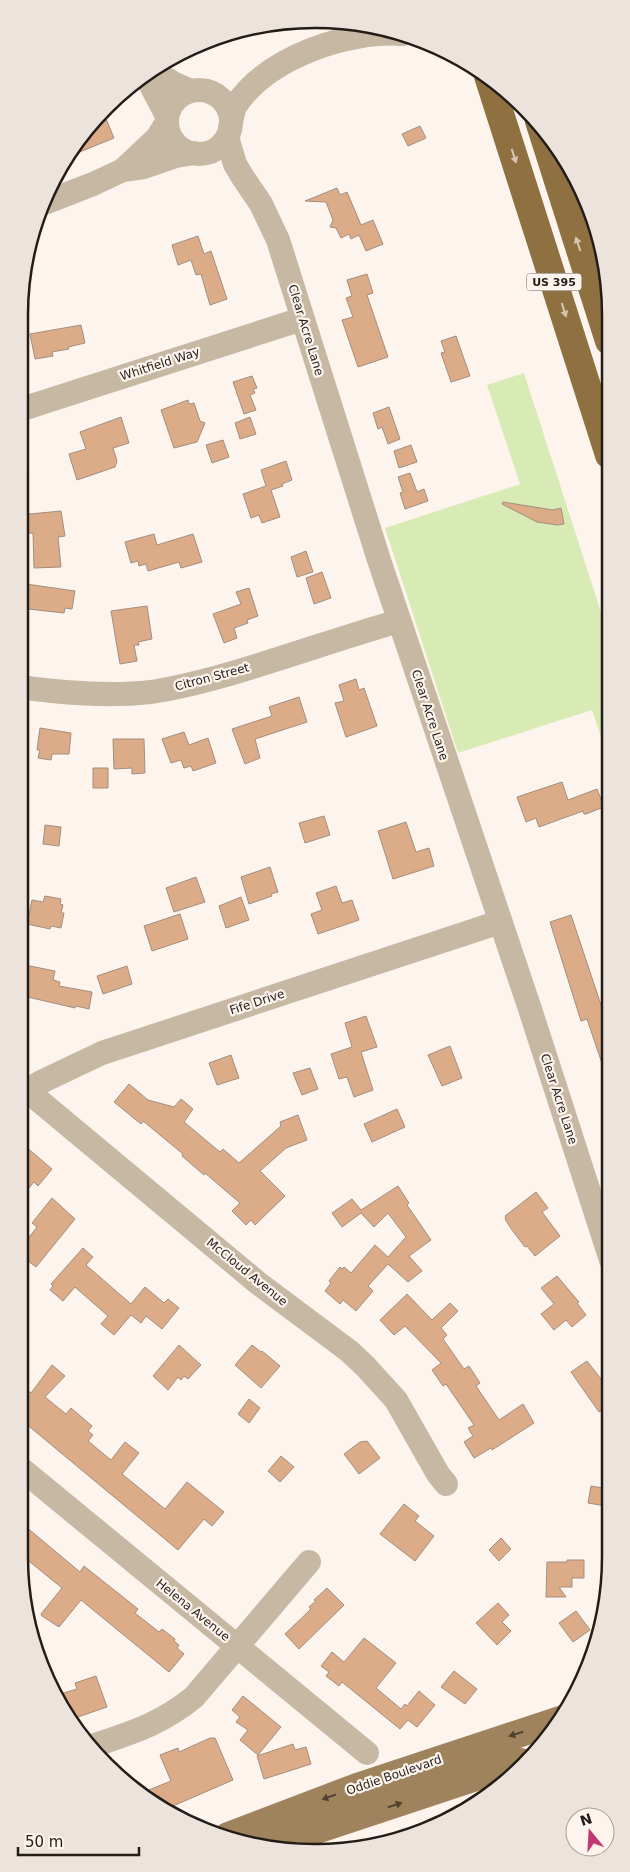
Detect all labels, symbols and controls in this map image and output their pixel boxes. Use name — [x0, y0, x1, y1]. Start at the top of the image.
one-way arrow — [510, 148, 518, 163]
one-way arrow — [574, 237, 581, 252]
road number: US 395 — [526, 274, 582, 290]
street label: Clear Acre Lane — [285, 283, 327, 377]
one-way arrow — [560, 303, 568, 318]
street label: Whitfield Way — [118, 345, 202, 383]
street label: Citron Street — [173, 660, 251, 694]
street label: Clear Acre Lane — [409, 668, 451, 762]
street label: Fife Drive — [228, 987, 286, 1017]
street label: Clear Acre Lane — [538, 1052, 580, 1146]
street label: McCloud Avenue — [204, 1235, 290, 1309]
street label: Helena Avenue — [153, 1576, 233, 1644]
one-way arrow — [509, 1730, 524, 1738]
street label: Oddie Boulevard — [344, 1752, 444, 1798]
one-way arrow — [322, 1794, 337, 1801]
one-way arrow — [387, 1801, 402, 1808]
north arrow — [565, 1807, 615, 1857]
text: N — [578, 1810, 594, 1829]
scale bar — [18, 1824, 139, 1856]
text: 50 m — [25, 1833, 63, 1851]

